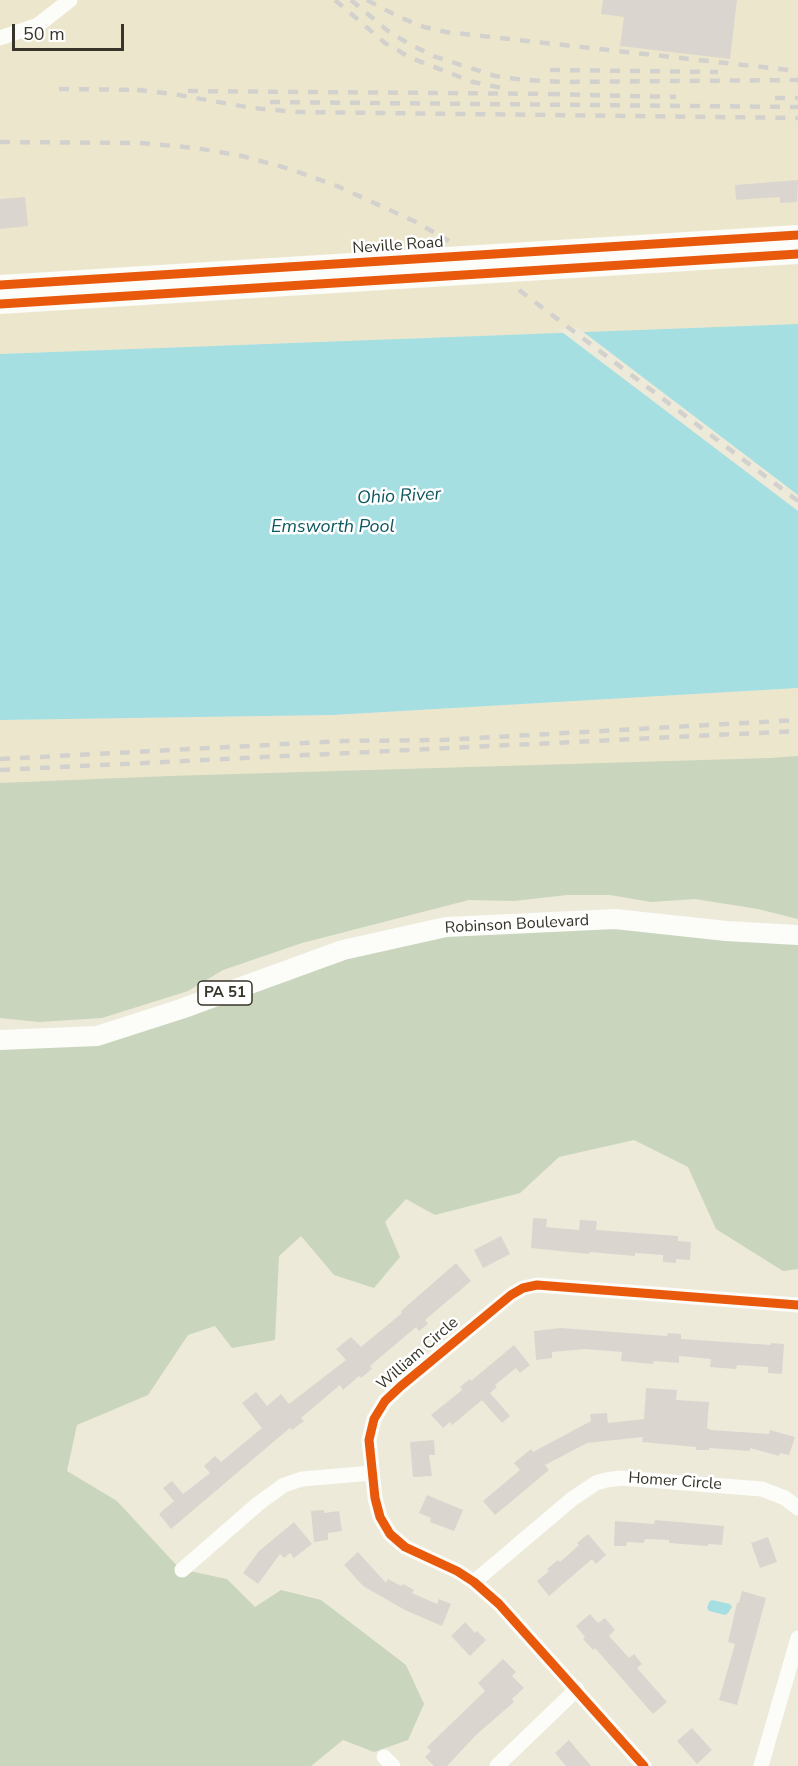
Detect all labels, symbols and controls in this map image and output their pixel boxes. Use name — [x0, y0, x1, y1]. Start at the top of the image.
scale bar — [15, 12, 128, 50]
text: 50 m — [23, 22, 65, 46]
street label: Neville Road — [352, 233, 444, 259]
water label: Ohio River — [356, 484, 442, 510]
water label: Emsworth Pool — [271, 517, 395, 539]
street label: Robinson Boulevard — [444, 912, 590, 938]
road number: PA 51 — [198, 981, 252, 1005]
street label: William Circle — [373, 1313, 463, 1395]
street label: Homer Circle — [628, 1469, 722, 1495]

